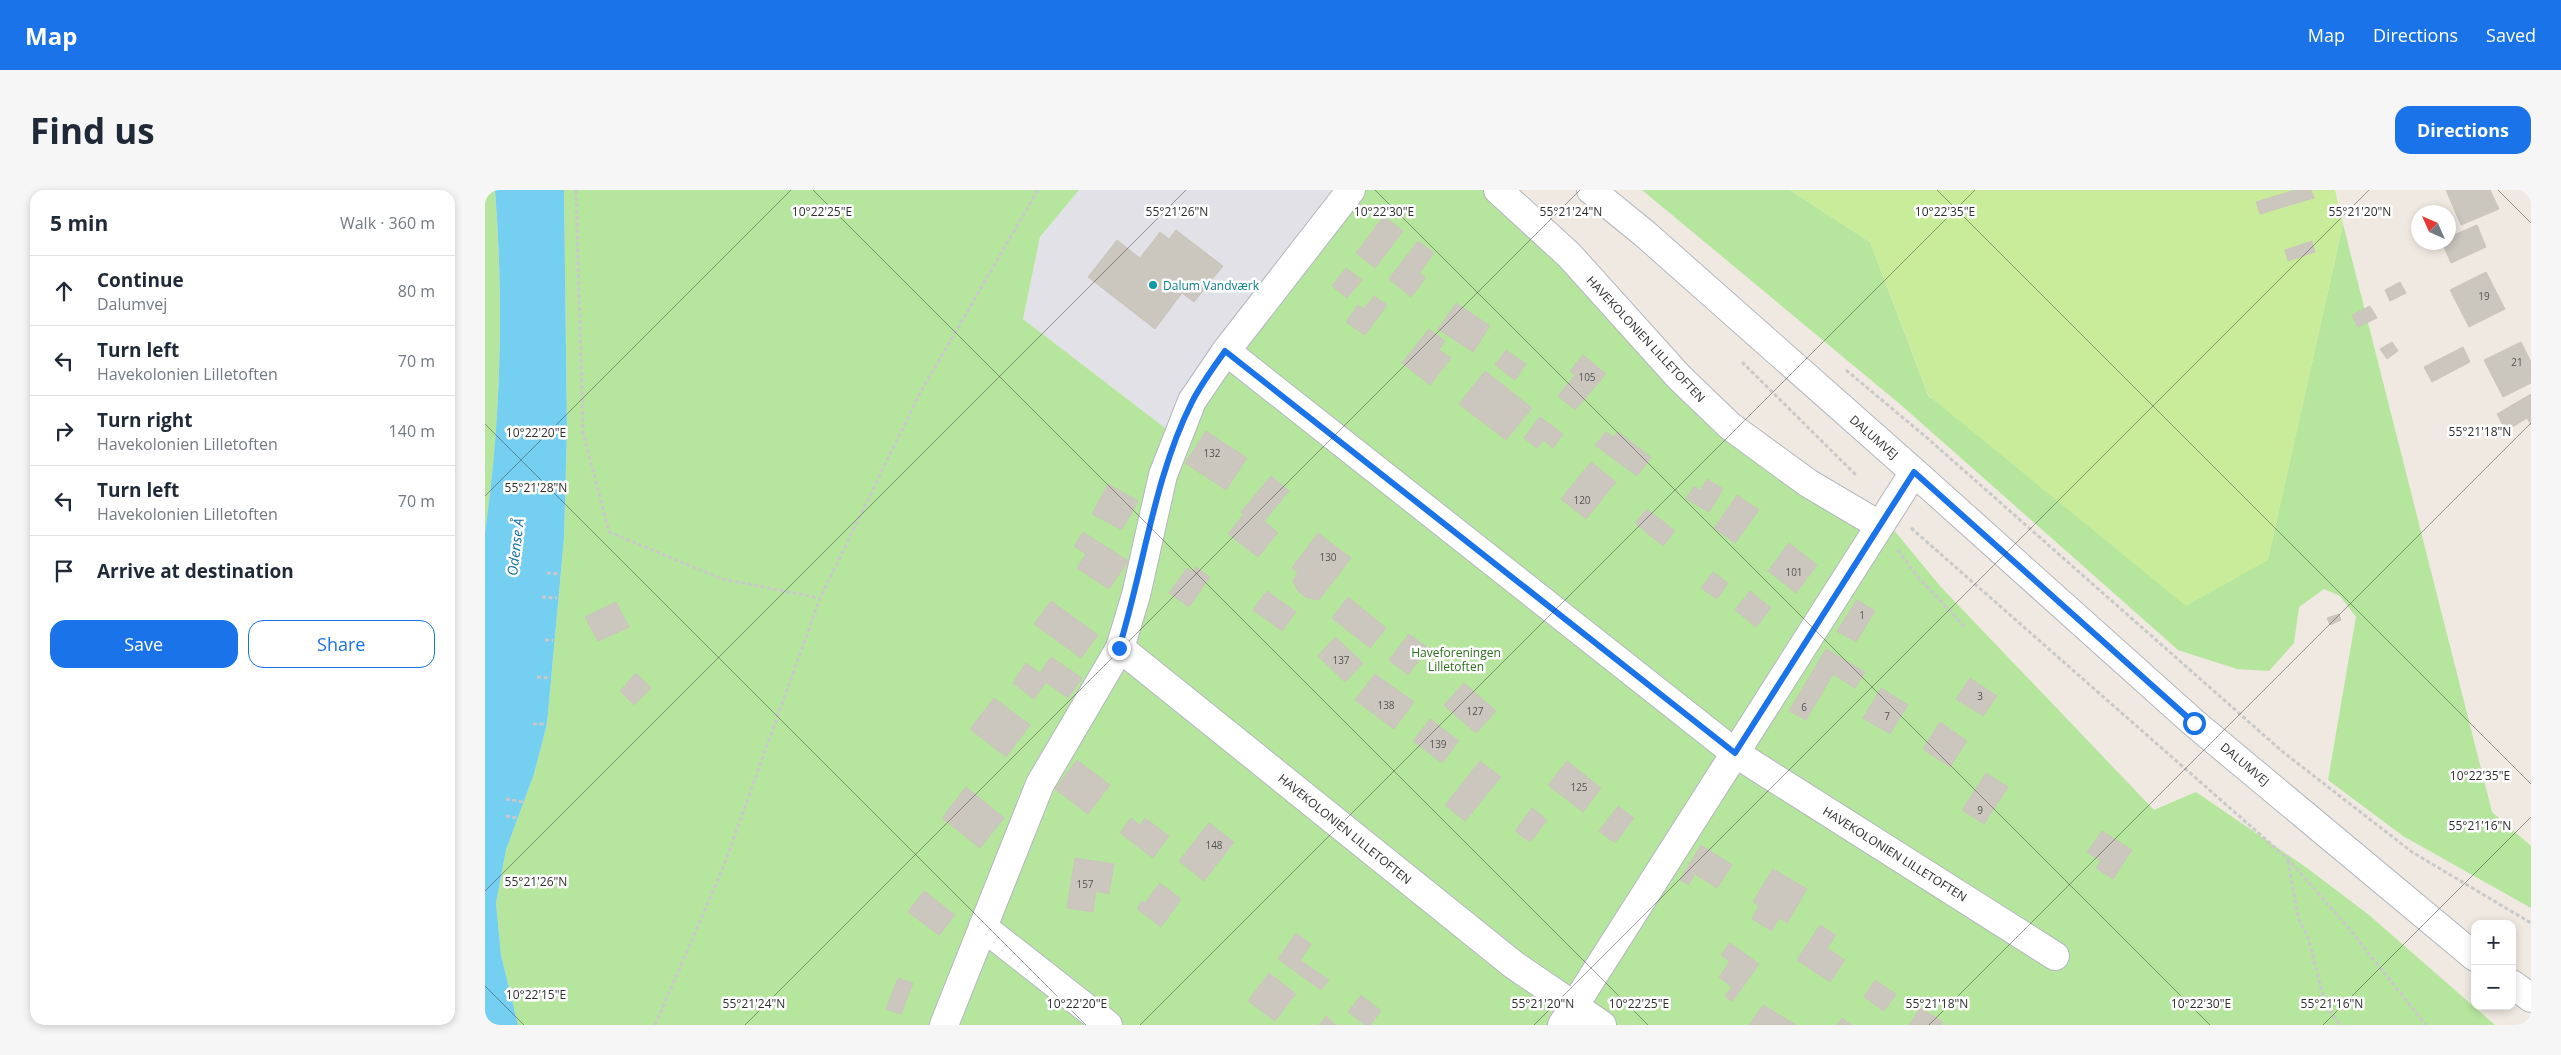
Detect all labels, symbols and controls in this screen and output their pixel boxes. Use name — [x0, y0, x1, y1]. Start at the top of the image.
text: Map — [25, 19, 77, 52]
text: Map — [2308, 23, 2345, 47]
text: Directions — [2373, 23, 2458, 47]
text: Saved — [2486, 23, 2536, 47]
button: Directions — [2395, 106, 2531, 154]
text: Find us — [30, 107, 155, 154]
text: 10°22'25"E — [792, 203, 852, 220]
text: 55°21'26"N — [1146, 203, 1208, 220]
text: 10°22'30"E — [1354, 203, 1414, 220]
text: 55°21'24"N — [1540, 203, 1602, 220]
text: 10°22'35"E — [1915, 203, 1975, 220]
text: 55°21'20"N — [2329, 203, 2391, 220]
north arrow — [2411, 205, 2456, 250]
text: 5 min — [50, 209, 108, 237]
text: Walk · 360 m — [340, 212, 435, 234]
text: Continue — [97, 267, 184, 293]
street label: HAVEKOLONIEN LILLETOFTEN — [1583, 272, 1709, 406]
icon: ahead — [50, 277, 78, 305]
place label: Dalum Vandværk — [1163, 277, 1260, 294]
marker: Dalum Vandværk — [1147, 279, 1159, 291]
text: 80 m — [398, 280, 435, 302]
house number: 19 — [2478, 289, 2490, 303]
text: Dalumvej — [97, 293, 167, 315]
text: Turn left — [97, 337, 179, 363]
icon: left — [50, 347, 78, 375]
text: 70 m — [398, 350, 435, 372]
house number: 21 — [2511, 355, 2523, 369]
text: Havekolonien Lilletoften — [97, 363, 278, 385]
house number: 105 — [1578, 370, 1596, 384]
text: Turn right — [97, 407, 192, 433]
street label: DALUMVEJ — [1846, 411, 1902, 463]
icon: right — [50, 417, 78, 445]
text: 140 m — [389, 420, 435, 442]
text: 55°21'18"N — [2449, 423, 2511, 440]
text: 10°22'20"E — [506, 424, 566, 441]
text: Havekolonien Lilletoften — [97, 433, 278, 455]
house number: 132 — [1203, 446, 1221, 460]
text: Turn left — [97, 477, 179, 503]
text: 55°21'28"N — [505, 479, 567, 496]
icon: left — [50, 487, 78, 515]
text: 70 m — [398, 490, 435, 512]
house number: 120 — [1573, 493, 1591, 507]
text: Havekolonien Lilletoften — [97, 503, 278, 525]
water label: Odense Å — [502, 517, 528, 577]
house number: 130 — [1319, 550, 1337, 564]
icon: arrive — [50, 557, 78, 585]
text: Arrive at destination — [97, 558, 294, 584]
house number: 101 — [1785, 565, 1803, 579]
house number: 1 — [1859, 608, 1865, 622]
button: Save — [50, 620, 238, 668]
button: Share — [248, 620, 435, 668]
route end — [1108, 637, 1131, 660]
park label: Haveforeningen Lilletoften — [1411, 644, 1501, 675]
house number: 137 — [1332, 653, 1350, 667]
house number: 3 — [1977, 689, 1983, 703]
house number: 138 — [1377, 698, 1395, 712]
house number: 6 — [1801, 700, 1807, 714]
house number: 127 — [1466, 704, 1484, 718]
house number: 7 — [1884, 709, 1890, 723]
route start — [2183, 712, 2206, 735]
house number: 139 — [1429, 737, 1447, 751]
street label: DALUMVEJ — [2217, 738, 2273, 790]
text: 10°22'35"E — [2450, 767, 2510, 784]
street label: HAVEKOLONIEN LILLETOFTEN — [1275, 770, 1415, 888]
house number: 125 — [1570, 780, 1588, 794]
street label: HAVEKOLONIEN LILLETOFTEN — [1820, 803, 1970, 905]
house number: 9 — [1977, 803, 1983, 817]
text: 55°21'16"N — [2449, 817, 2511, 834]
house number: 148 — [1205, 838, 1223, 852]
text: 55°21'26"N — [505, 873, 567, 890]
house number: 157 — [1076, 877, 1094, 891]
map controls — [2471, 920, 2516, 1010]
button: + — [2471, 920, 2516, 965]
button: − — [2471, 965, 2516, 1010]
text: 10°22'15"E — [506, 986, 566, 1003]
text: 55°21'24"N — [723, 995, 785, 1012]
text: 10°22'20"E — [1047, 995, 1107, 1012]
text: 55°21'20"N — [1512, 995, 1574, 1012]
text: 10°22'25"E — [1609, 995, 1669, 1012]
text: 55°21'18"N — [1906, 995, 1968, 1012]
text: 10°22'30"E — [2171, 995, 2231, 1012]
text: 55°21'16"N — [2301, 995, 2363, 1012]

